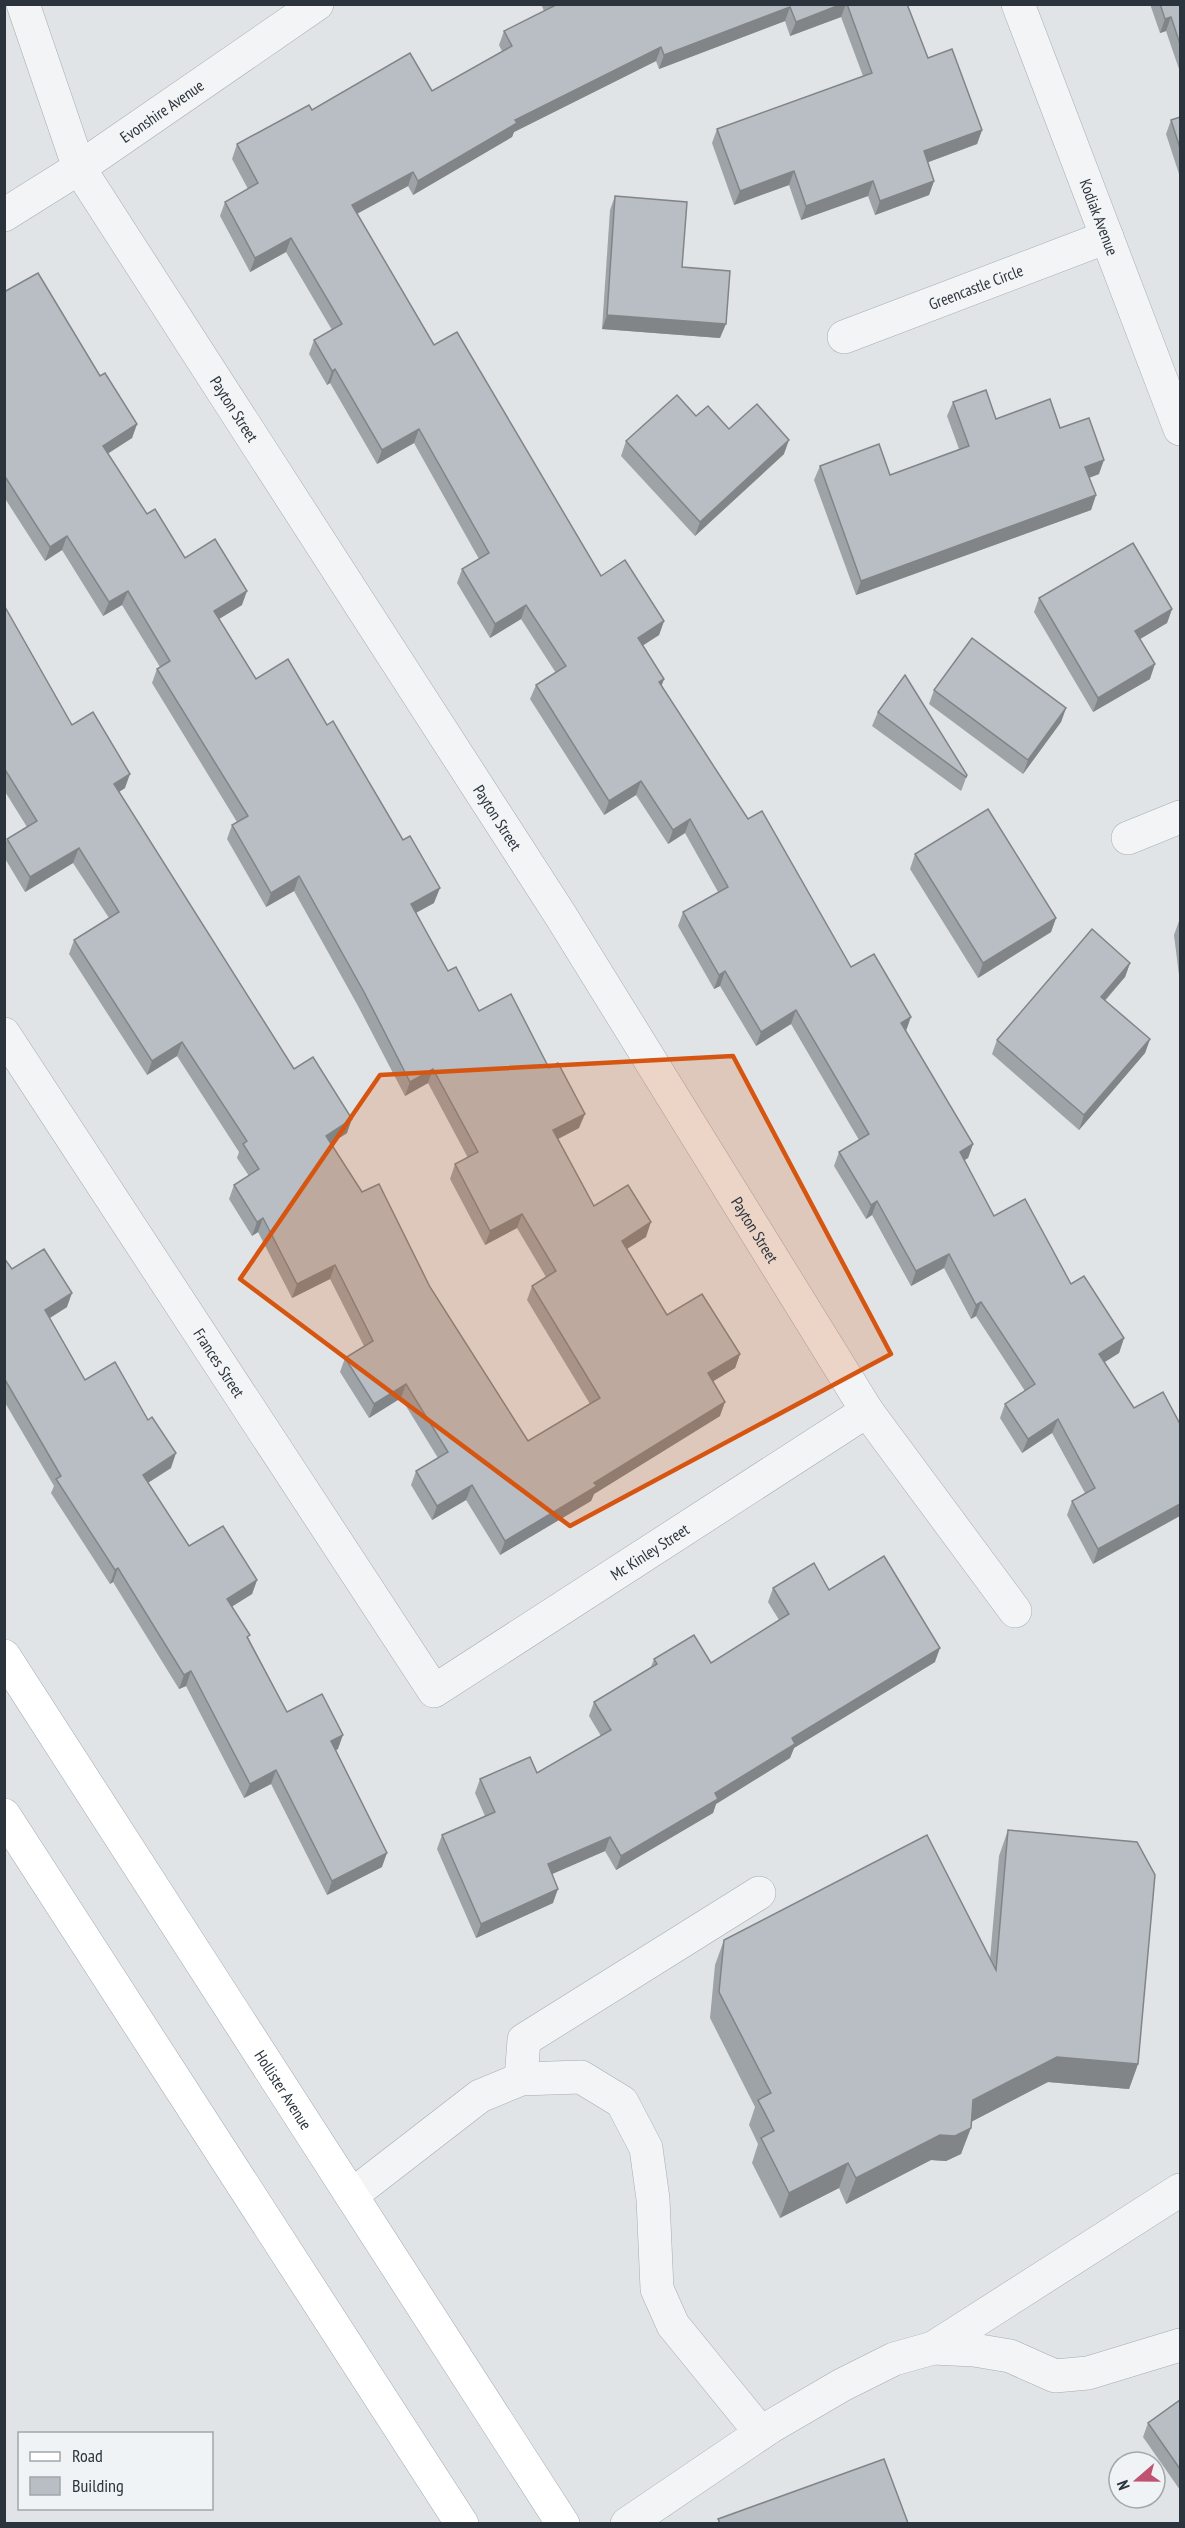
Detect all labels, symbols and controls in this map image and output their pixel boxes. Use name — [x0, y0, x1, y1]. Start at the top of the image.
street label: Evonshire Avenue — [116, 75, 208, 147]
street label: Kodiak Avenue — [1076, 176, 1123, 258]
street label: Greencastle Circle — [926, 260, 1026, 314]
street label: Payton Street — [206, 372, 263, 446]
street label: Payton Street — [469, 781, 526, 855]
street label: Payton Street — [727, 1193, 783, 1267]
street label: Frances Street — [189, 1325, 249, 1402]
street label: Mc Kinley Street — [607, 1519, 693, 1584]
street label: Hollister Avenue — [250, 2046, 316, 2133]
legend — [18, 2432, 213, 2510]
text: Road — [72, 2444, 103, 2467]
north arrow — [1107, 2450, 1167, 2510]
text: Building — [72, 2474, 124, 2497]
text: N — [1112, 2478, 1134, 2493]

